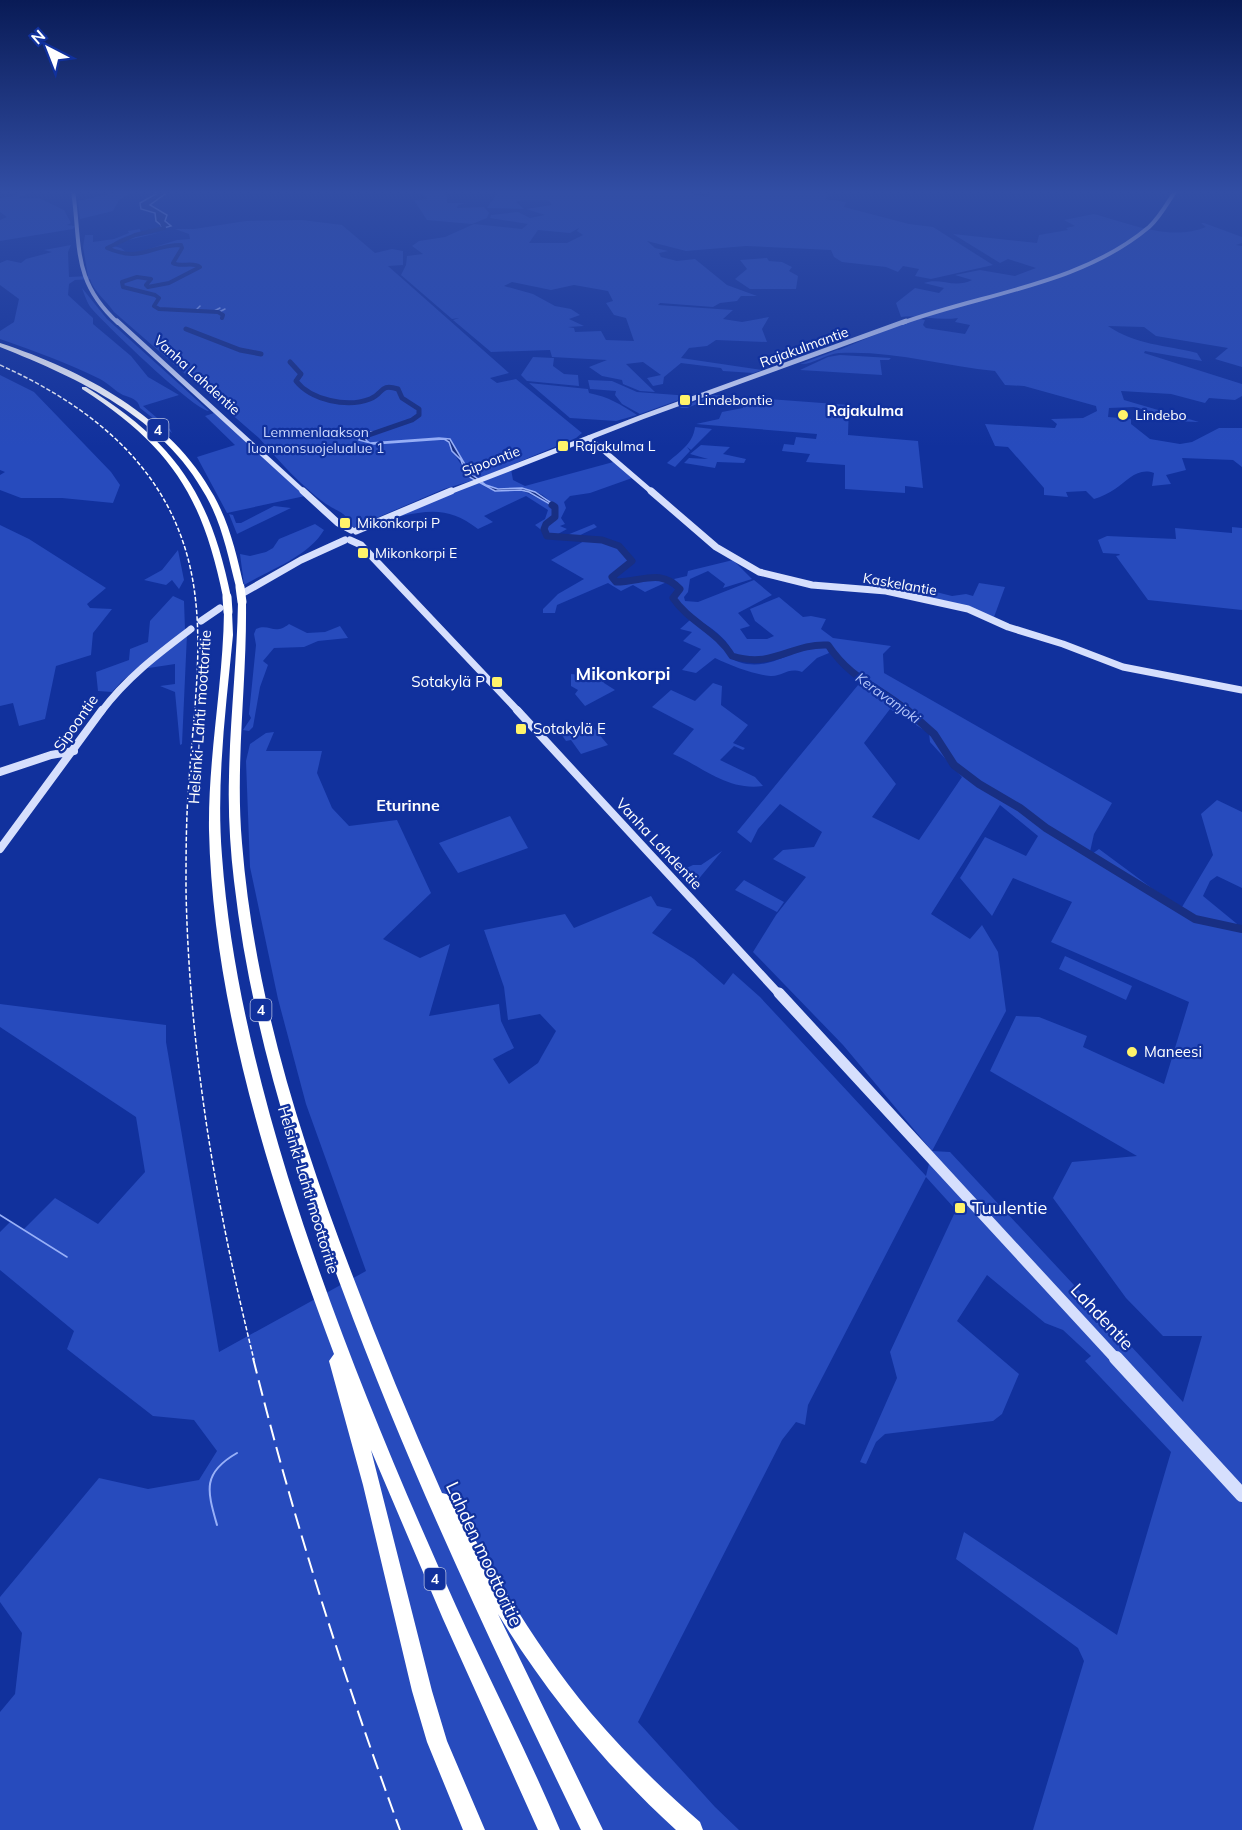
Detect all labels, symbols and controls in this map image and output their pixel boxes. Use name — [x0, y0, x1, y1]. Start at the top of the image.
north arrow — [18, 18, 78, 78]
text: N — [27, 25, 49, 48]
street label: Rajakulmantie — [757, 323, 851, 371]
street label: Vanha Lahdentie — [150, 331, 244, 419]
place label: Lindebontie — [697, 391, 773, 409]
marker: Lindebontie — [678, 393, 692, 407]
district label: Rajakulma — [827, 401, 903, 420]
place label: Lindebo — [1135, 406, 1187, 424]
marker: Lindebo — [1116, 408, 1130, 422]
road number: 4 — [148, 419, 168, 441]
park label: Lemmenlaakson luonnonsuojelualue 1 — [248, 423, 384, 457]
place label: Rajakulma L — [575, 437, 656, 455]
marker: Rajakulma L — [556, 439, 570, 453]
street label: Sipoontie — [460, 442, 522, 480]
place label: Mikonkorpi P — [357, 514, 440, 532]
marker: Mikonkorpi P — [338, 516, 352, 530]
place label: Mikonkorpi E — [375, 544, 457, 562]
marker: Mikonkorpi E — [356, 546, 370, 560]
street label: Kaskelantie — [862, 569, 938, 599]
street label: Helsinki-Lahti moottoritie — [184, 629, 215, 805]
district label: Mikonkorpi — [576, 662, 670, 685]
water label: Keravanjoki — [852, 669, 924, 728]
place label: Sotakylä P — [411, 672, 485, 691]
marker: Sotakylä P — [490, 675, 504, 689]
street label: Sipoontie — [49, 691, 102, 755]
place label: Sotakylä E — [533, 719, 606, 738]
marker: Sotakylä E — [514, 722, 528, 736]
street label: Vanha Lahdentie — [612, 794, 707, 893]
district label: Eturinne — [376, 795, 440, 815]
road number: 4 — [250, 999, 272, 1021]
place label: Maneesi — [1144, 1042, 1202, 1061]
marker: Maneesi — [1125, 1045, 1139, 1059]
street label: Helsinki-Lahti moottoritie — [274, 1104, 343, 1276]
place label: Tuulentie — [972, 1196, 1047, 1219]
marker: Tuulentie — [953, 1201, 967, 1215]
street label: Lahdentie — [1066, 1279, 1139, 1355]
street label: Lahden moottoritie — [441, 1478, 528, 1630]
road number: 4 — [424, 1568, 446, 1590]

